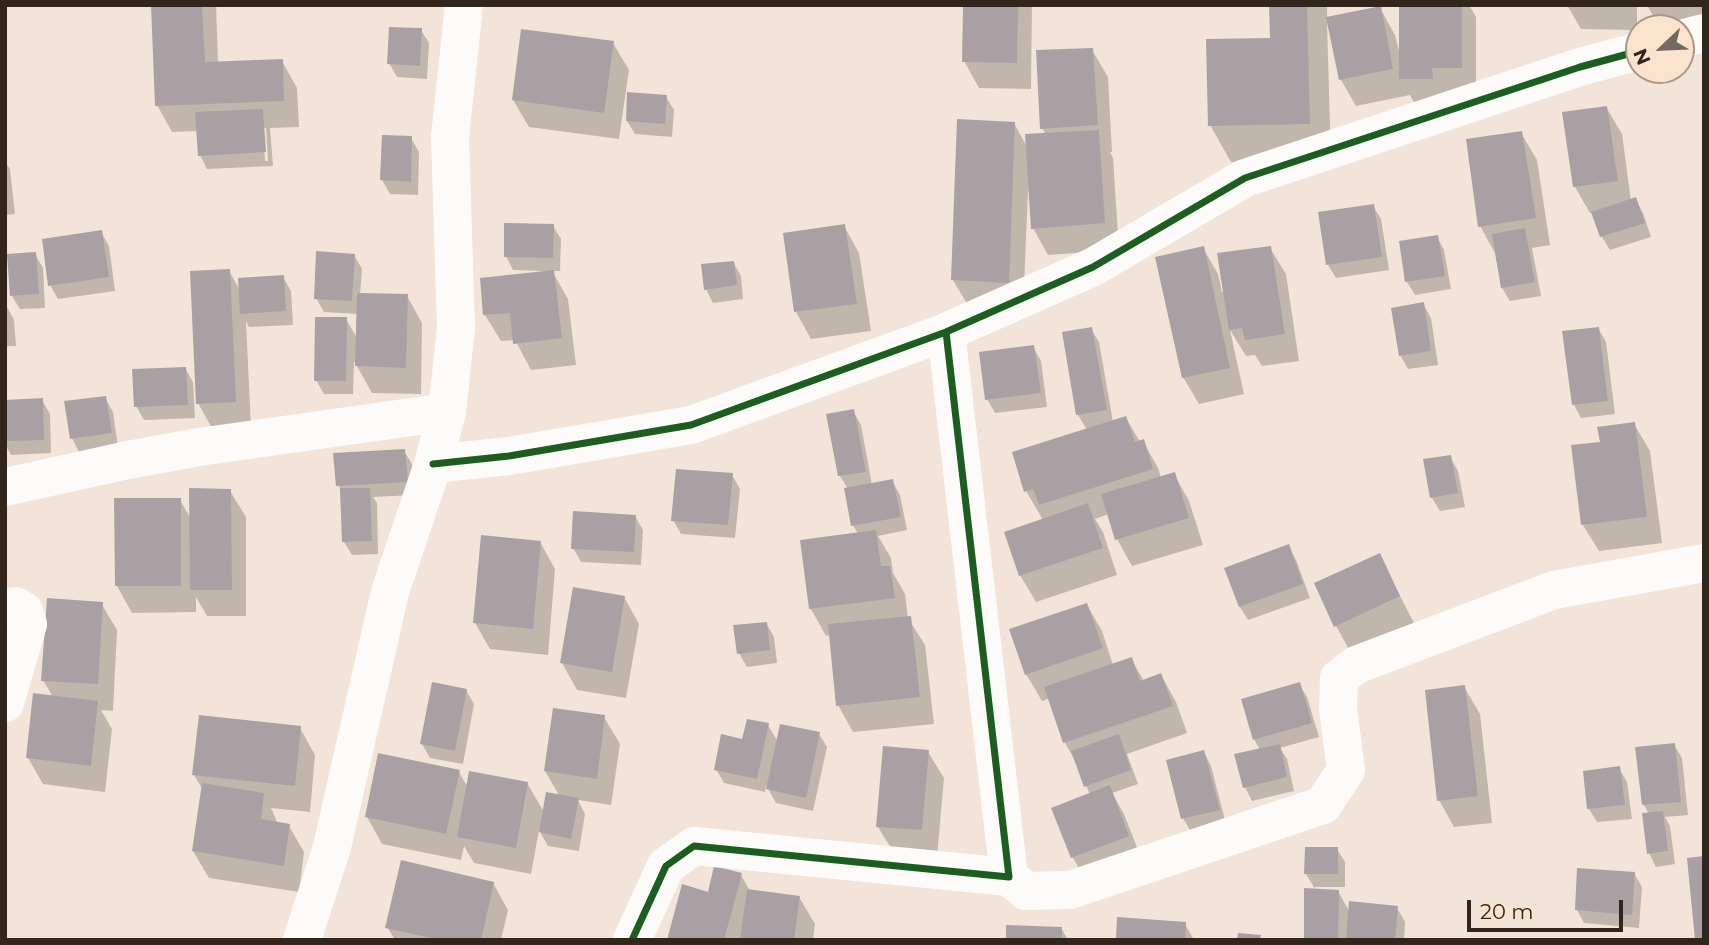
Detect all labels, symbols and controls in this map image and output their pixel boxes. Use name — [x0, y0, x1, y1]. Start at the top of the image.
north arrow — [1625, 14, 1695, 84]
text: N — [1628, 45, 1656, 68]
scale bar — [1471, 886, 1627, 930]
text: 20 m — [1480, 899, 1534, 924]

